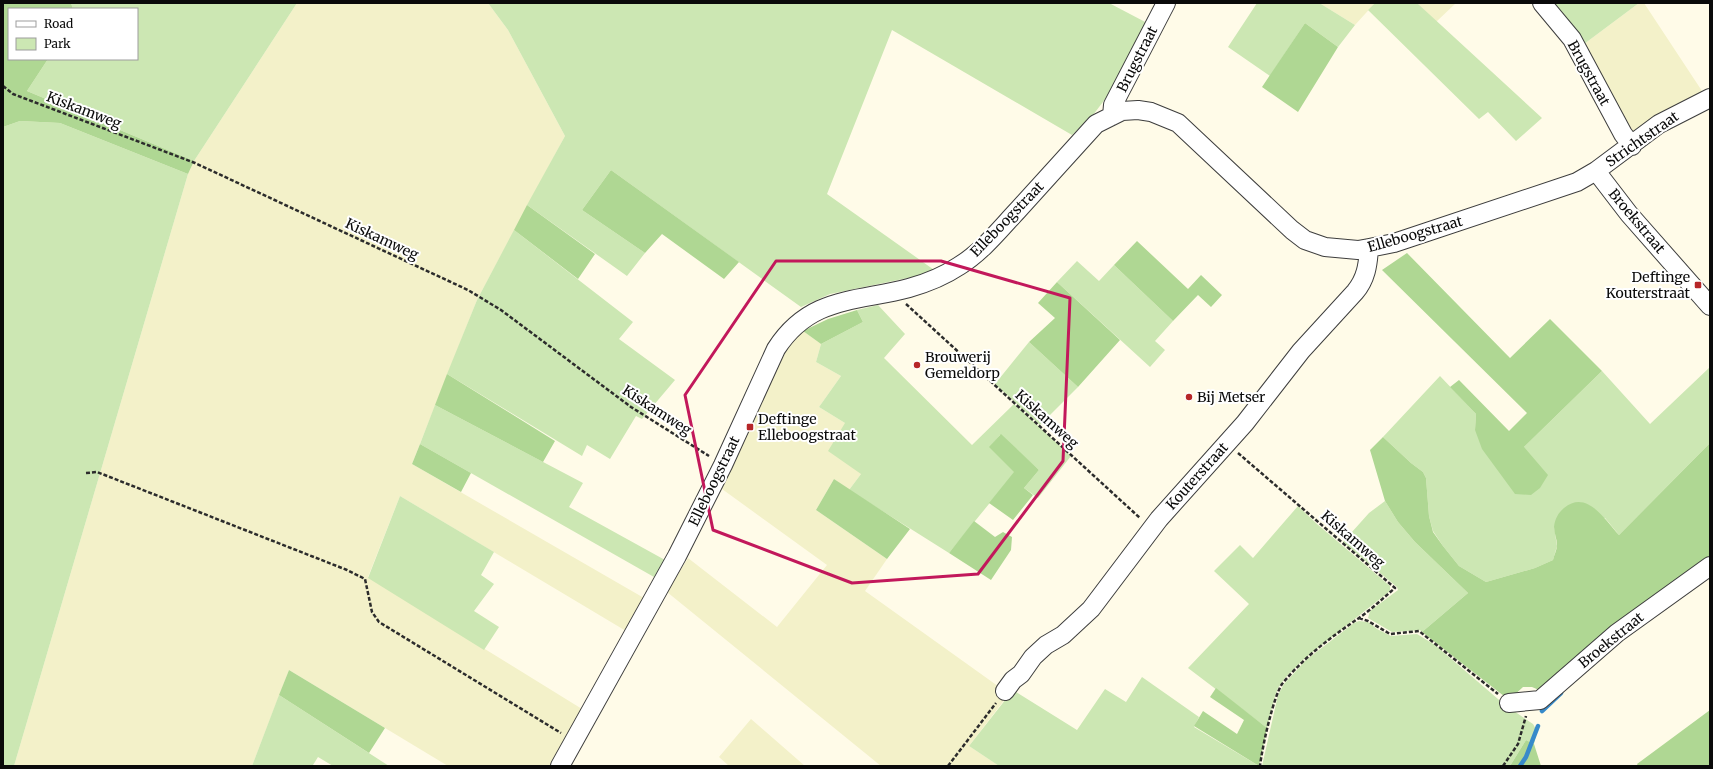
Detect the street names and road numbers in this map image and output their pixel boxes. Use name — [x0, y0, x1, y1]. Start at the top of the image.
street label: Brugstraat — [1113, 23, 1162, 95]
street label: Brugstraat — [1564, 37, 1615, 109]
street label: Kiskamweg — [44, 87, 125, 133]
street label: Strichtstraat — [1602, 107, 1682, 171]
street label: Elleboogstraat — [966, 177, 1048, 260]
street label: Broekstraat — [1605, 185, 1670, 257]
street label: Elleboogstraat — [1365, 212, 1465, 256]
street label: Kiskamweg — [342, 214, 422, 264]
street label: Kiskamweg — [619, 381, 695, 439]
street label: Kiskamweg — [1012, 386, 1083, 452]
street label: Elleboogstraat — [684, 433, 744, 529]
street label: Kouterstraat — [1162, 438, 1232, 513]
street label: Kiskamweg — [1317, 506, 1389, 572]
street label: Broekstraat — [1575, 608, 1648, 672]

